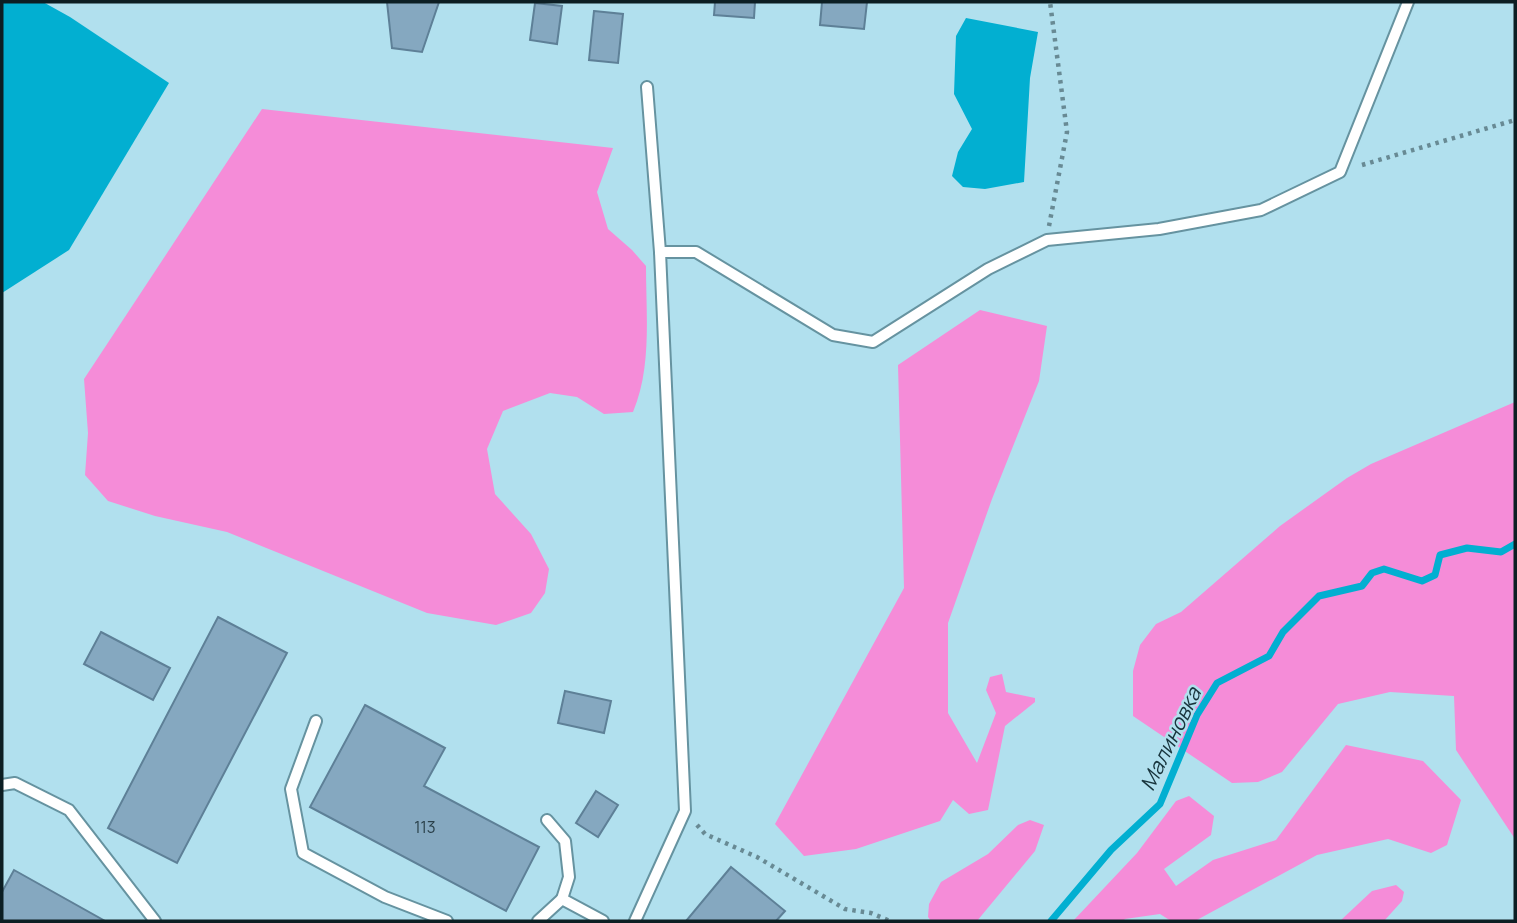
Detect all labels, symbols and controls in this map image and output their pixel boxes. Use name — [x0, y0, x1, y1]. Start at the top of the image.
water label: Малиновка — [1133, 681, 1208, 795]
house number: 113 — [414, 816, 436, 838]

